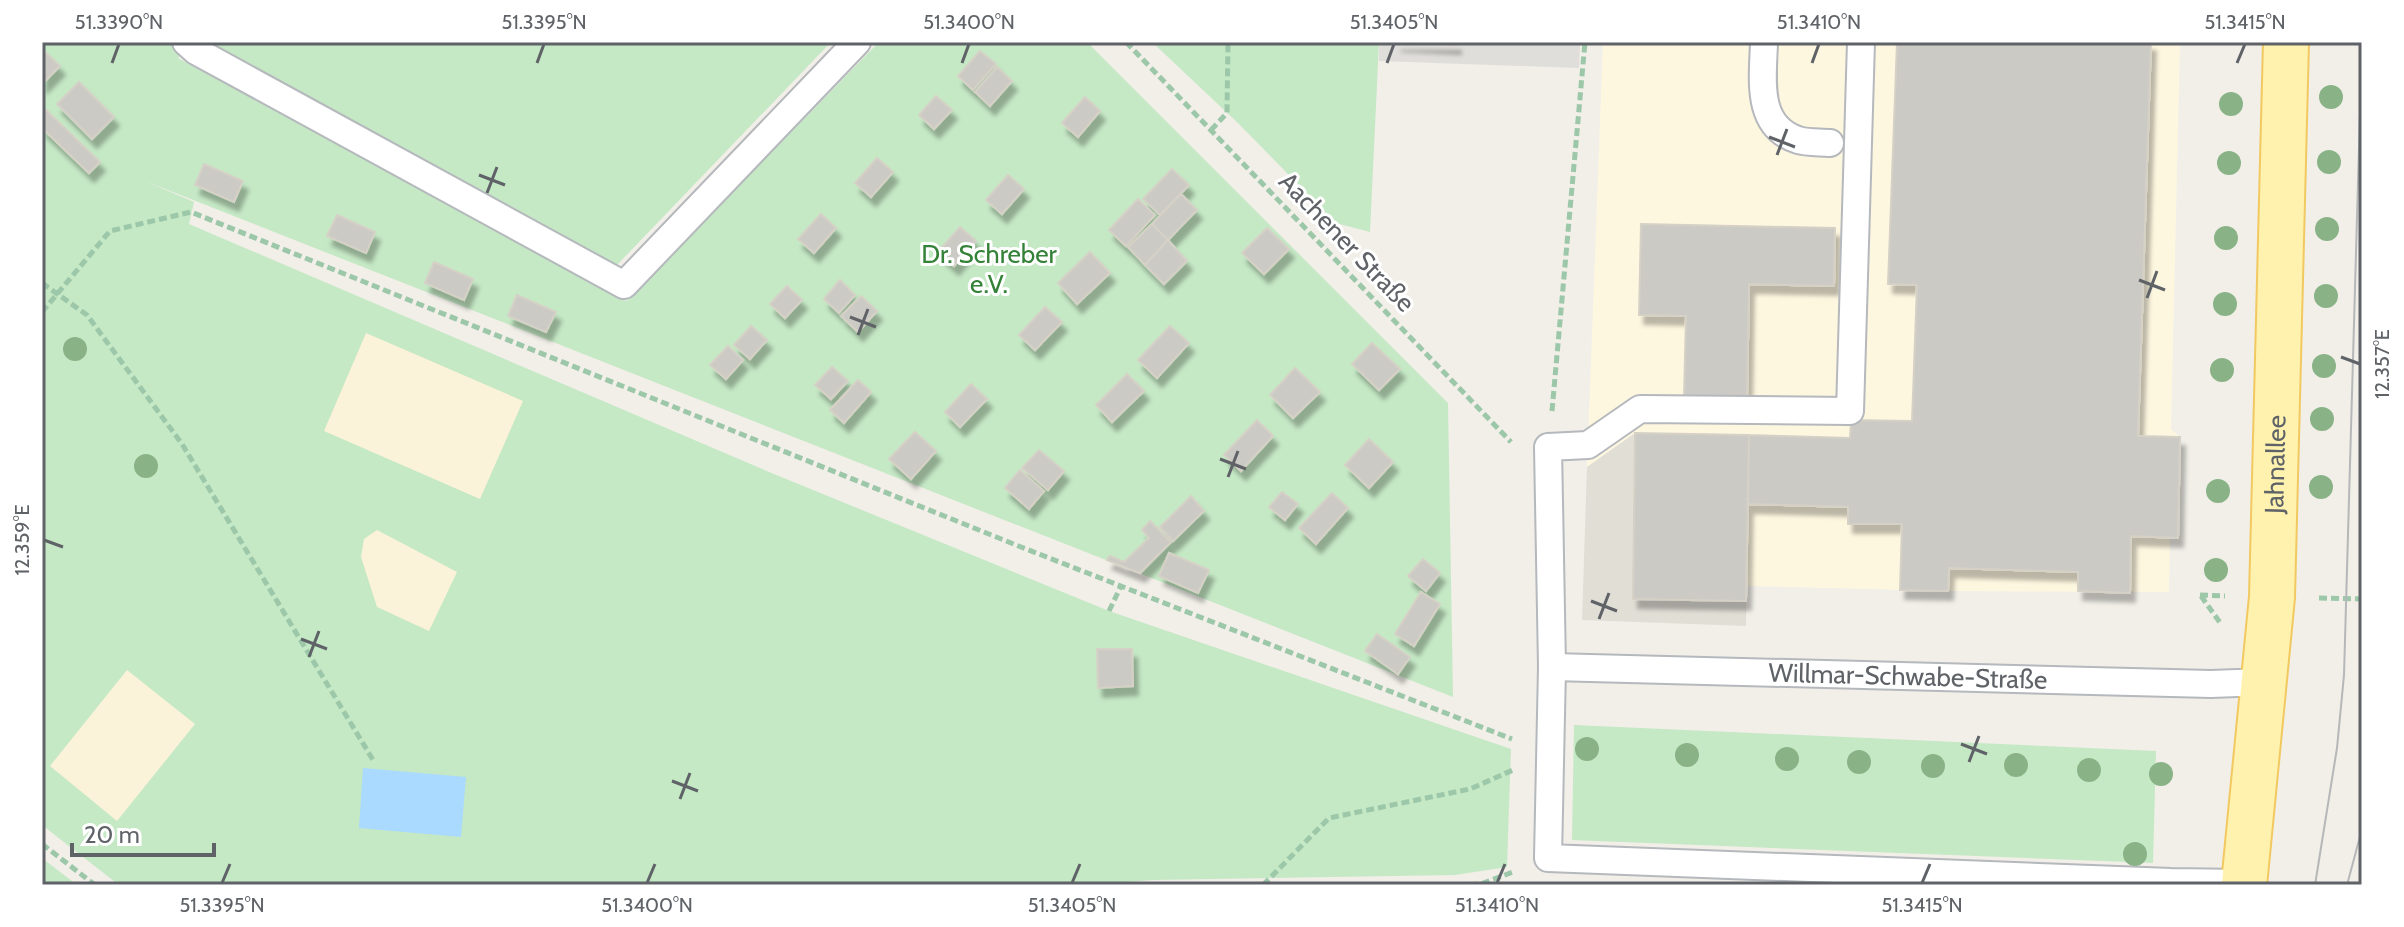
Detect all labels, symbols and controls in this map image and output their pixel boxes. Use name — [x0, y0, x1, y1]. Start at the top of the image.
text: 51.3390°N — [75, 10, 163, 34]
text: 51.3395°N — [501, 10, 587, 34]
text: 51.3400°N — [923, 10, 1015, 34]
text: 51.3405°N — [1350, 10, 1438, 34]
text: 51.3410°N — [1777, 10, 1861, 34]
text: 51.3415°N — [2204, 10, 2286, 34]
street label: Aachener Straße — [1272, 165, 1422, 319]
park label: Dr. Schreber e.V. — [921, 238, 1058, 300]
text: 12.357°E — [2370, 329, 2394, 399]
street label: Jahnallee — [2258, 415, 2293, 515]
text: 12.359°E — [10, 504, 34, 576]
street label: Willmar-Schwabe-Straße — [1768, 657, 2048, 696]
scale bar — [72, 807, 214, 857]
text: 20 m — [84, 820, 140, 849]
text: 51.3395°N — [179, 893, 265, 917]
text: 51.3400°N — [601, 893, 693, 917]
text: 51.3405°N — [1028, 893, 1116, 917]
text: 51.3410°N — [1455, 893, 1539, 917]
text: 51.3415°N — [1881, 893, 1963, 917]

